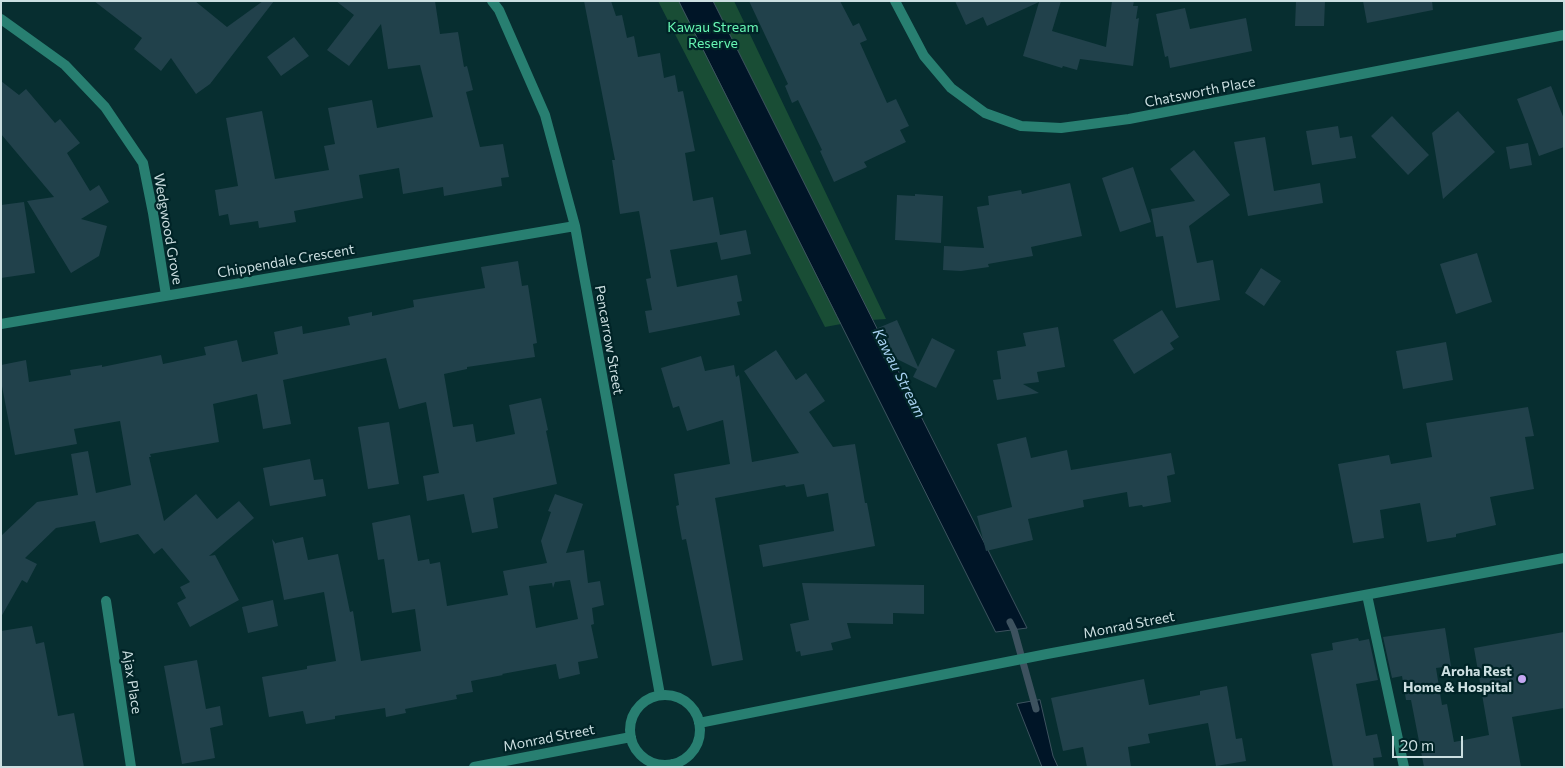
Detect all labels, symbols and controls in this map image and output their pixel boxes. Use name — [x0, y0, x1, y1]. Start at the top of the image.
park label: Kawau Stream Reserve — [667, 19, 759, 52]
street label: Chatsworth Place — [1143, 73, 1257, 111]
street label: Wedgwood Grove — [150, 172, 186, 286]
street label: Chippendale Crescent — [216, 241, 356, 281]
street label: Pencarrow Street — [591, 284, 627, 396]
water label: Kawau Stream — [869, 325, 929, 421]
street label: Monrad Street — [1082, 608, 1176, 642]
street label: Ajax Place — [119, 649, 145, 715]
place label: Aroha Rest Home & Hospital — [1403, 663, 1512, 696]
marker: Aroha Rest Home & Hospital — [1516, 673, 1528, 685]
street label: Monrad Street — [502, 721, 596, 755]
scale bar — [1395, 726, 1466, 758]
text: 20 m — [1400, 736, 1434, 754]

